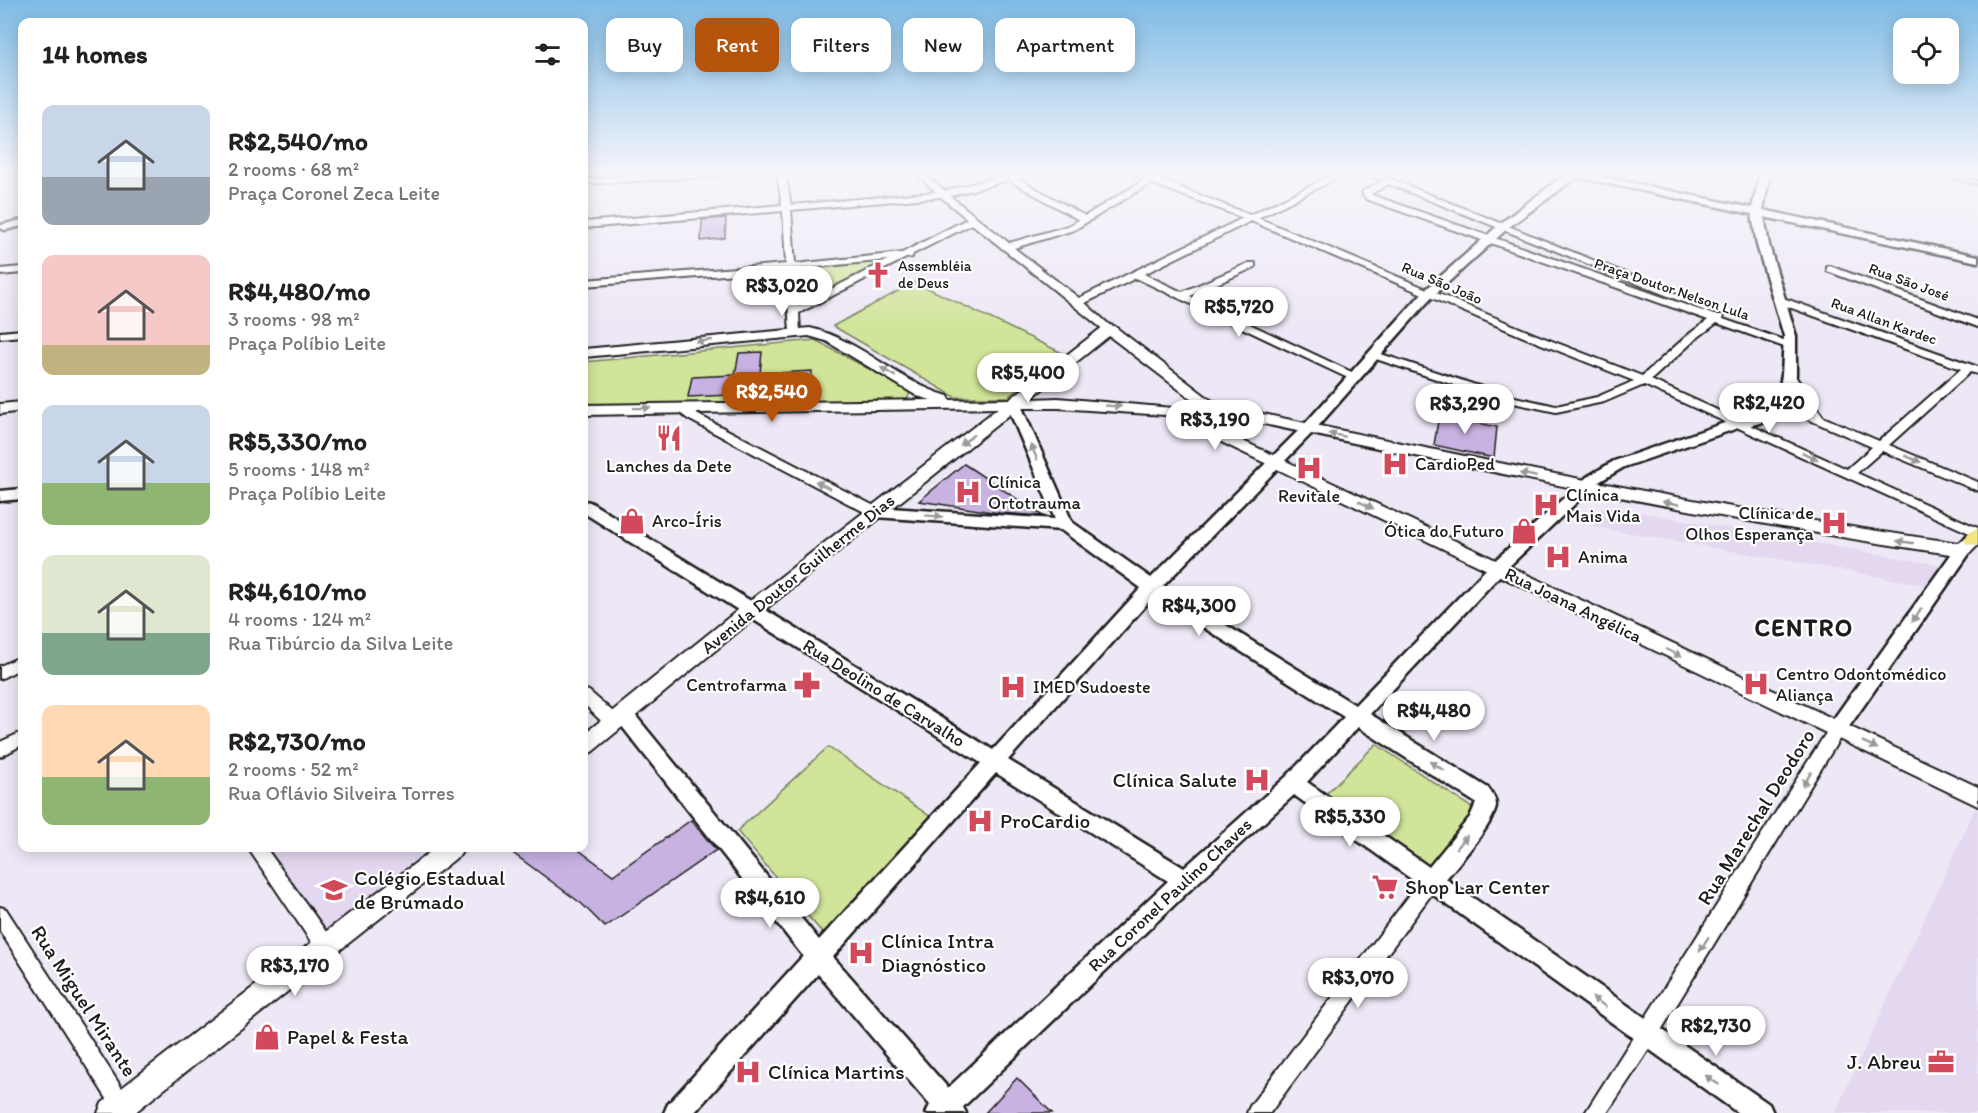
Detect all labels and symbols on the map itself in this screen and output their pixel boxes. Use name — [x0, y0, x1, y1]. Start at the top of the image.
street label: Praça Doutor Nelson Lula — [1592, 254, 1752, 324]
place label: Assembléia de Deus — [898, 257, 972, 292]
street label: Rua São João — [1399, 258, 1485, 308]
street label: Rua São José — [1866, 259, 1952, 305]
church icon: Assembléia de Deus — [863, 260, 893, 290]
pin: R$3,020 — [727, 266, 837, 317]
pin: R$5,720 — [1184, 287, 1294, 338]
street label: Rua Allan Kardec — [1829, 293, 1939, 349]
one-way arrow — [694, 336, 713, 346]
pin: R$5,400 — [973, 353, 1083, 404]
one-way arrow — [880, 366, 896, 377]
pin: R$2,540 — [717, 372, 827, 423]
pin: R$2,420 — [1714, 383, 1824, 434]
pin: R$3,290 — [1410, 384, 1520, 435]
pin: R$3,190 — [1160, 400, 1270, 451]
one-way arrow — [1104, 402, 1123, 411]
one-way arrow — [632, 404, 651, 413]
restaurant icon: Lanches da Dete — [654, 423, 684, 453]
one-way arrow — [1327, 429, 1346, 439]
one-way arrow — [959, 433, 975, 446]
one-way arrow — [1029, 444, 1038, 461]
hospital icon: CardioPed — [1380, 449, 1410, 479]
one-way arrow — [1802, 451, 1820, 461]
hospital icon: Revitale — [1294, 453, 1324, 483]
place label: CardioPed — [1415, 453, 1495, 475]
place label: Lanches da Dete — [606, 455, 732, 477]
one-way arrow — [1904, 455, 1922, 464]
one-way arrow — [1518, 470, 1537, 479]
place label: Clínica Ortotrauma — [988, 471, 1081, 514]
hospital icon: Clínica Ortotrauma — [953, 477, 983, 507]
one-way arrow — [815, 481, 832, 490]
place label: Clínica Mais Vida — [1566, 484, 1641, 527]
place label: Revitale — [1278, 485, 1340, 507]
street label: Avenida Doutor Guilherme Dias — [697, 489, 899, 659]
hospital icon: Clínica Mais Vida — [1531, 490, 1561, 520]
one-way arrow — [1662, 499, 1681, 508]
one-way arrow — [1358, 500, 1375, 509]
place label: Clínica de Olhos Esperança — [1685, 502, 1815, 545]
shop icon: Arco-Íris — [617, 506, 647, 536]
hospital icon: Clínica de Olhos Esperança — [1819, 508, 1849, 538]
place label: Arco-Íris — [652, 510, 722, 532]
one-way arrow — [924, 512, 943, 521]
shop icon: Ótica do Futuro — [1509, 516, 1539, 546]
place label: Ótica do Futuro — [1384, 520, 1504, 542]
one-way arrow — [1895, 538, 1914, 547]
hospital icon: Anima — [1543, 542, 1573, 572]
place label: Anima — [1578, 546, 1628, 568]
street label: Rua Joana Angélica — [1501, 562, 1645, 648]
pin: R$4,300 — [1144, 586, 1254, 637]
one-way arrow — [1912, 607, 1923, 623]
district label: CENTRO — [1754, 613, 1854, 642]
street label: Rua Deolino de Carvalho — [799, 634, 969, 752]
one-way arrow — [1666, 648, 1684, 658]
place label: Centro Odontomédico Aliança — [1776, 663, 1947, 706]
hospital icon: Centro Odontomédico Aliança — [1741, 669, 1771, 699]
pharmacy icon: Centrofarma — [792, 670, 822, 700]
hospital icon: IMED Sudoeste — [998, 672, 1028, 702]
place label: Centrofarma — [686, 674, 788, 696]
place label: IMED Sudoeste — [1033, 676, 1151, 698]
pin: R$4,480 — [1379, 691, 1489, 742]
street label: Rua Marechal Deodoro — [1691, 724, 1820, 909]
one-way arrow — [1861, 739, 1879, 749]
one-way arrow — [1429, 761, 1446, 772]
hospital icon: Clínica Salute — [1242, 765, 1272, 795]
place label: Clínica Salute — [1113, 767, 1237, 792]
one-way arrow — [1802, 771, 1812, 788]
pin: R$5,330 — [1295, 797, 1405, 848]
hospital icon: ProCardio — [965, 806, 995, 836]
place label: ProCardio — [1000, 808, 1090, 833]
street label: Rua Coronel Paulino Chaves — [1084, 813, 1256, 977]
one-way arrow — [1455, 835, 1468, 850]
place label: Colégio Estadual de Brumado — [354, 865, 505, 914]
supermarket icon: Shop Lar Center — [1370, 872, 1400, 902]
place label: Shop Lar Center — [1405, 874, 1550, 899]
school or university icon: Colégio Estadual de Brumado — [319, 875, 349, 905]
pin: R$4,610 — [715, 878, 825, 929]
street label: Rua Miguel Mirante — [26, 920, 143, 1081]
place label: Clínica Intra Diagnóstico — [881, 928, 994, 977]
one-way arrow — [1699, 936, 1710, 952]
hospital icon: Clínica Intra Diagnóstico — [846, 938, 876, 968]
pin: R$3,170 — [240, 946, 350, 997]
pin: R$3,070 — [1303, 958, 1413, 1009]
one-way arrow — [1592, 996, 1607, 1008]
pin: R$2,730 — [1661, 1006, 1771, 1057]
shop icon: Papel & Festa — [252, 1022, 282, 1052]
place label: Papel & Festa — [287, 1024, 409, 1049]
office icon: J. Abreu — [1926, 1047, 1956, 1077]
place label: J. Abreu — [1847, 1049, 1921, 1074]
hospital icon: Clínica Martins — [733, 1057, 763, 1087]
place label: Clínica Martins — [768, 1059, 905, 1084]
one-way arrow — [1704, 1075, 1720, 1086]

